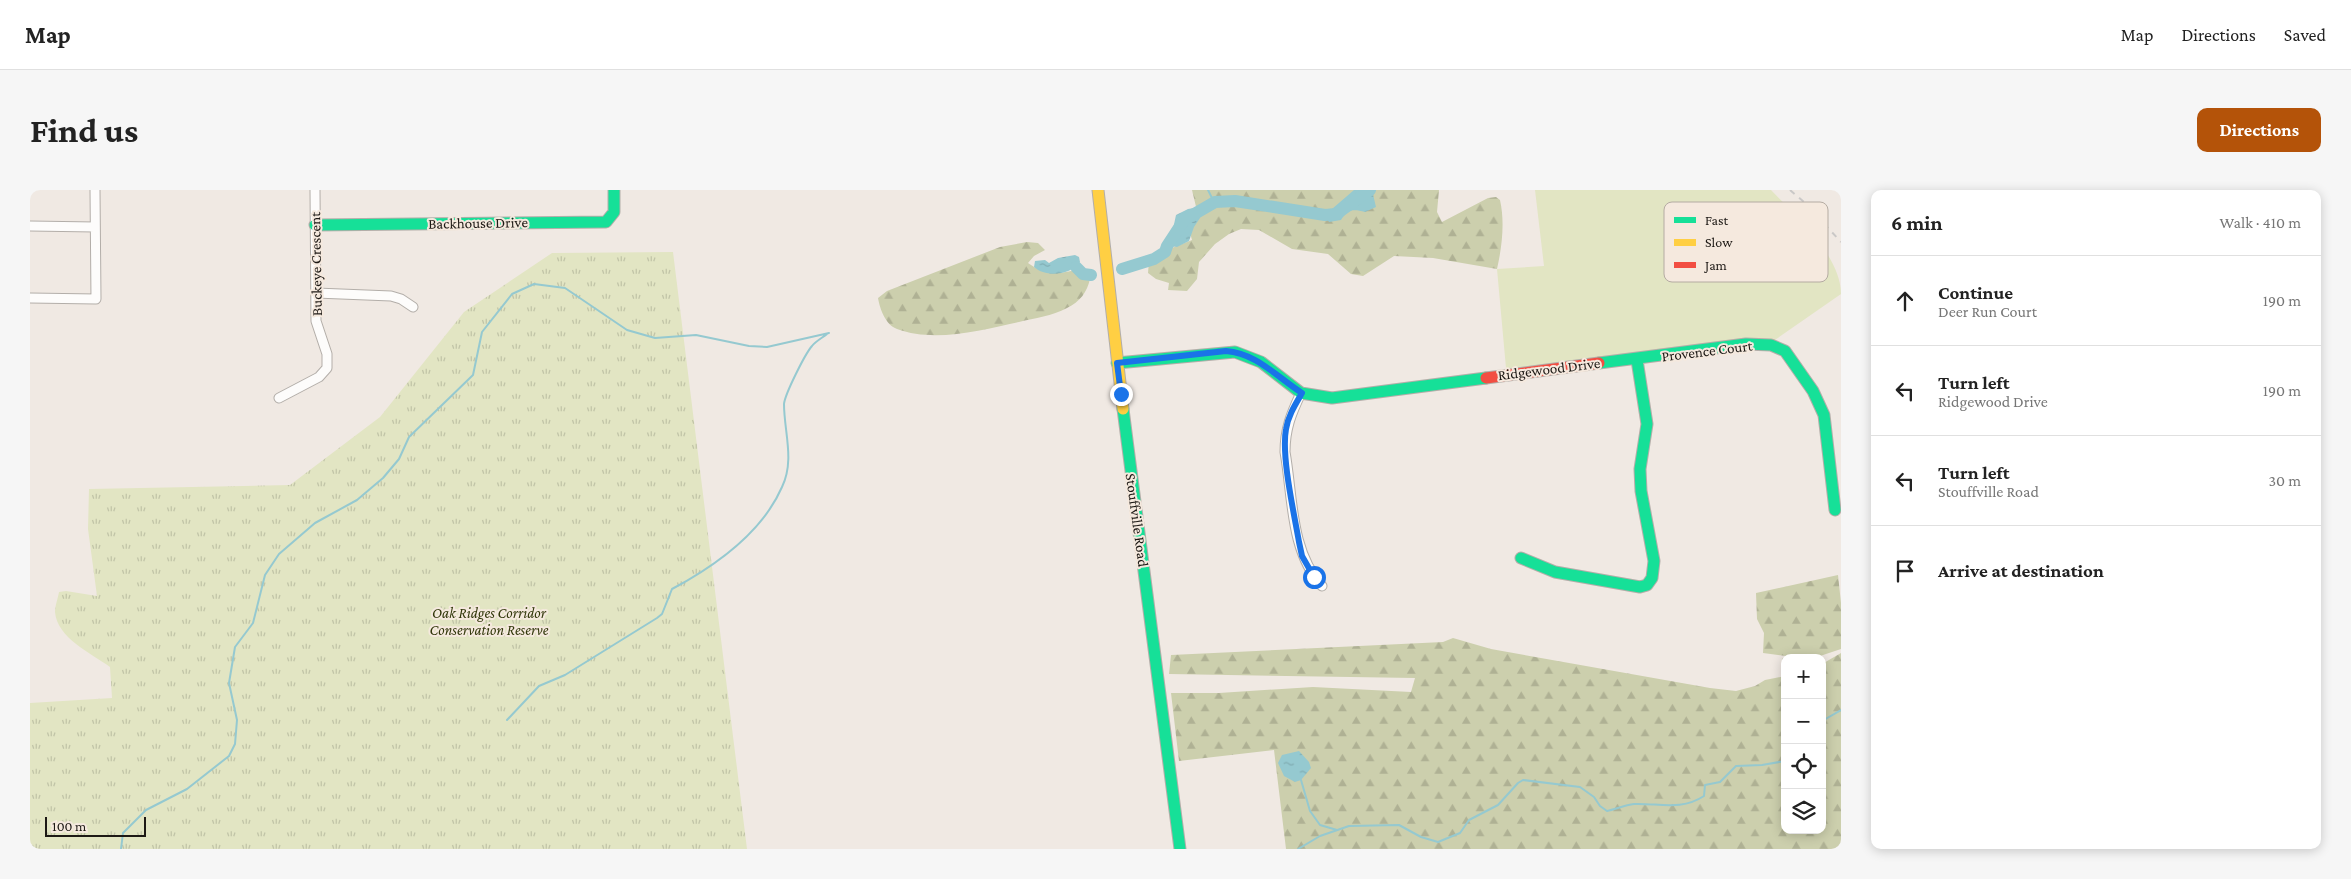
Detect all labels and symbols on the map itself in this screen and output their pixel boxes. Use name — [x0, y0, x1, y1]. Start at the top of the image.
legend — [1664, 202, 1828, 282]
street label: Buckeye Crescent — [307, 211, 326, 316]
text: Fast — [1705, 212, 1729, 228]
street label: Backhouse Drive — [428, 214, 528, 232]
text: Slow — [1705, 234, 1733, 250]
text: Jam — [1703, 257, 1727, 273]
street label: Provence Court — [1661, 337, 1754, 365]
street label: Ridgewood Drive — [1497, 355, 1602, 384]
route end — [1110, 383, 1133, 406]
street label: Stouffville Road — [1123, 472, 1152, 568]
route start — [1303, 566, 1326, 589]
park label: Oak Ridges Corridor Conservation Reserve — [430, 605, 549, 638]
scale bar — [45, 814, 146, 837]

